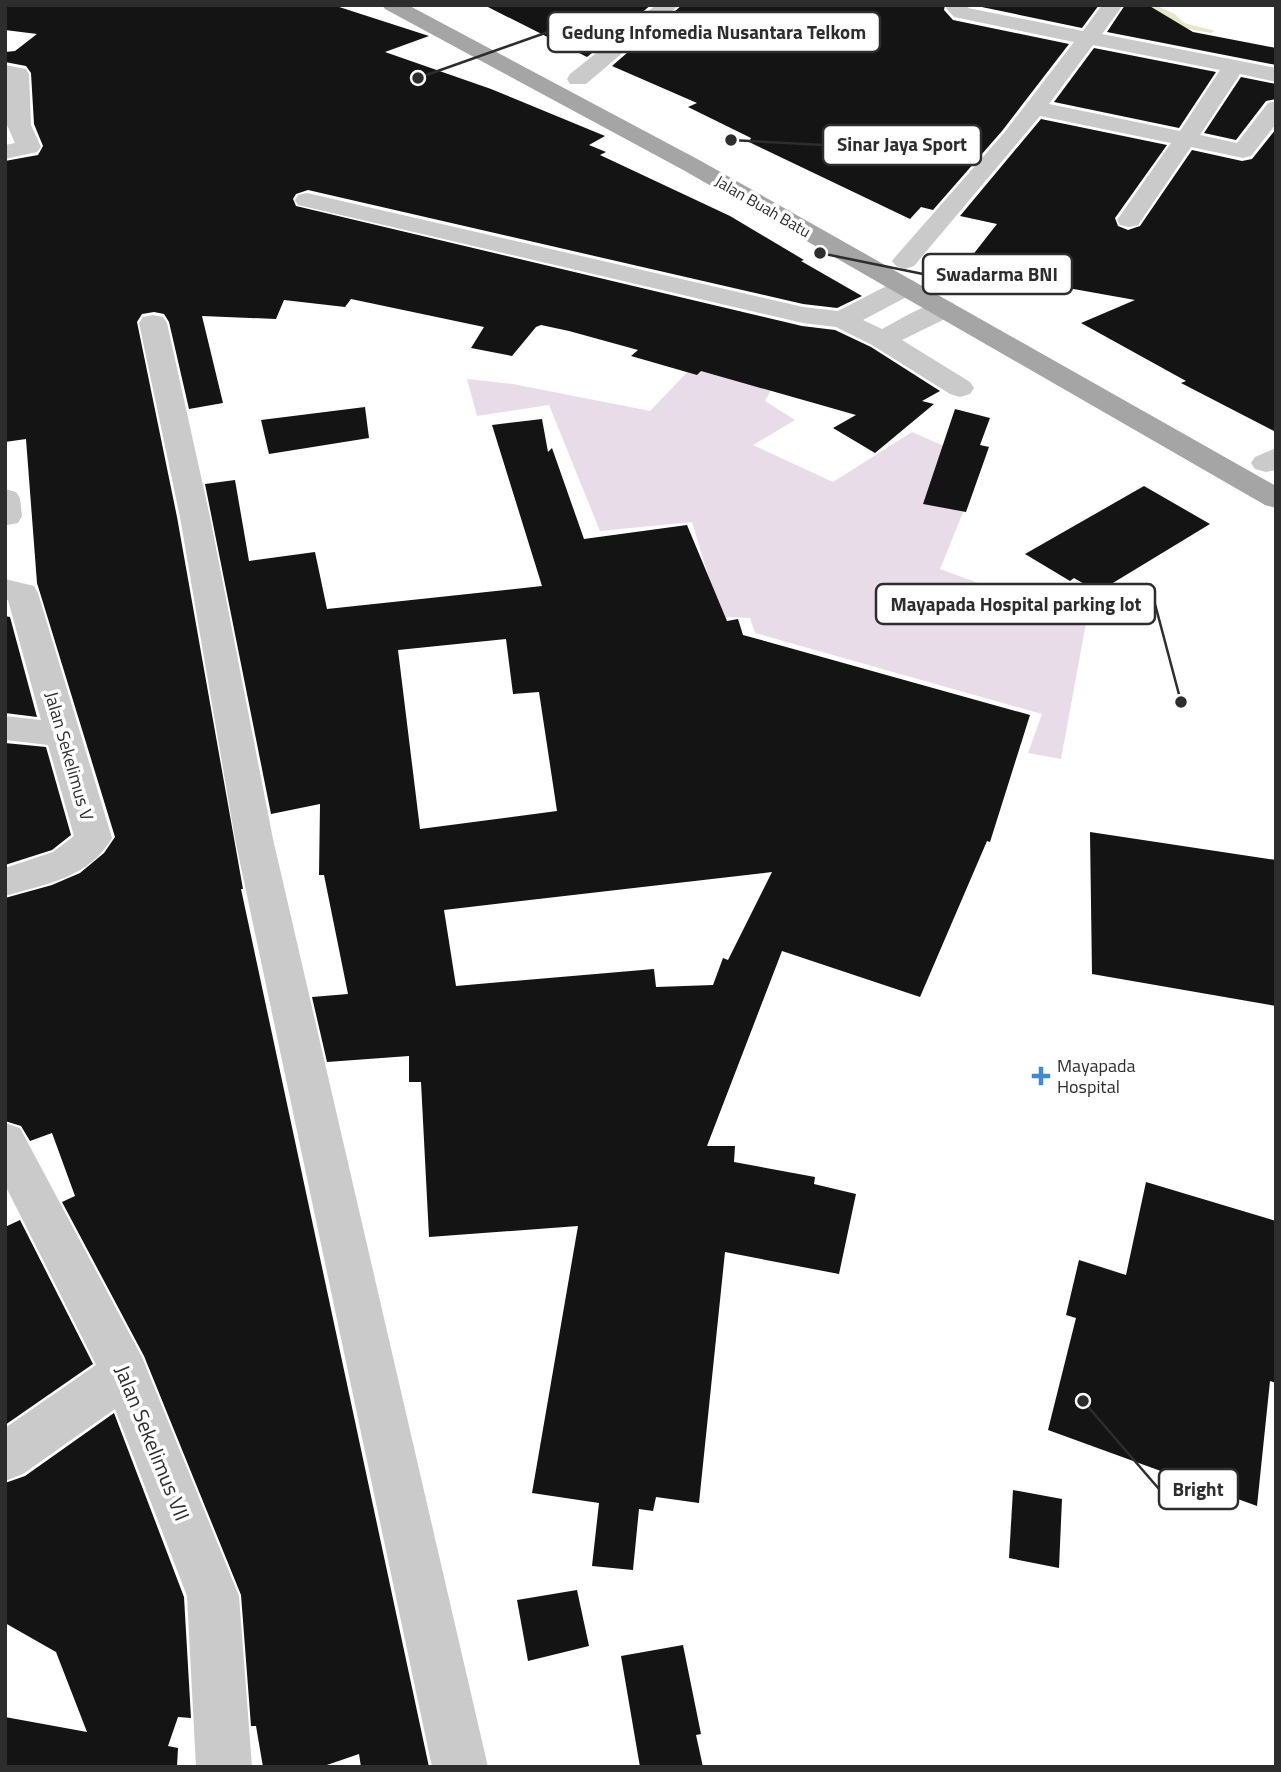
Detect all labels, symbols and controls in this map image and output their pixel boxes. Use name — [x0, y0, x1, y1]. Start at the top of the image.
callout: Gedung Infomedia Nusantara Telkom — [548, 12, 880, 52]
text: Gedung Infomedia Nusantara Telkom — [562, 17, 866, 46]
callout: Sinar Jaya Sport — [823, 125, 981, 165]
text: Sinar Jaya Sport — [837, 129, 967, 158]
street label: Jalan Buah Batu — [711, 169, 815, 243]
callout: Swadarma BNI — [923, 254, 1072, 294]
text: Swadarma BNI — [936, 259, 1058, 288]
callout: Mayapada Hospital parking lot — [876, 584, 1155, 624]
text: Mayapada Hospital parking lot — [890, 589, 1142, 618]
street label: Jalan Sekelimus V — [38, 688, 101, 824]
place label: Mayapada Hospital — [1057, 1052, 1136, 1100]
marker: Mayapada Hospital — [1031, 1066, 1051, 1086]
street label: Jalan Sekelimus VII — [107, 1360, 199, 1525]
callout: Bright — [1159, 1469, 1238, 1509]
text: Bright — [1172, 1474, 1224, 1503]

